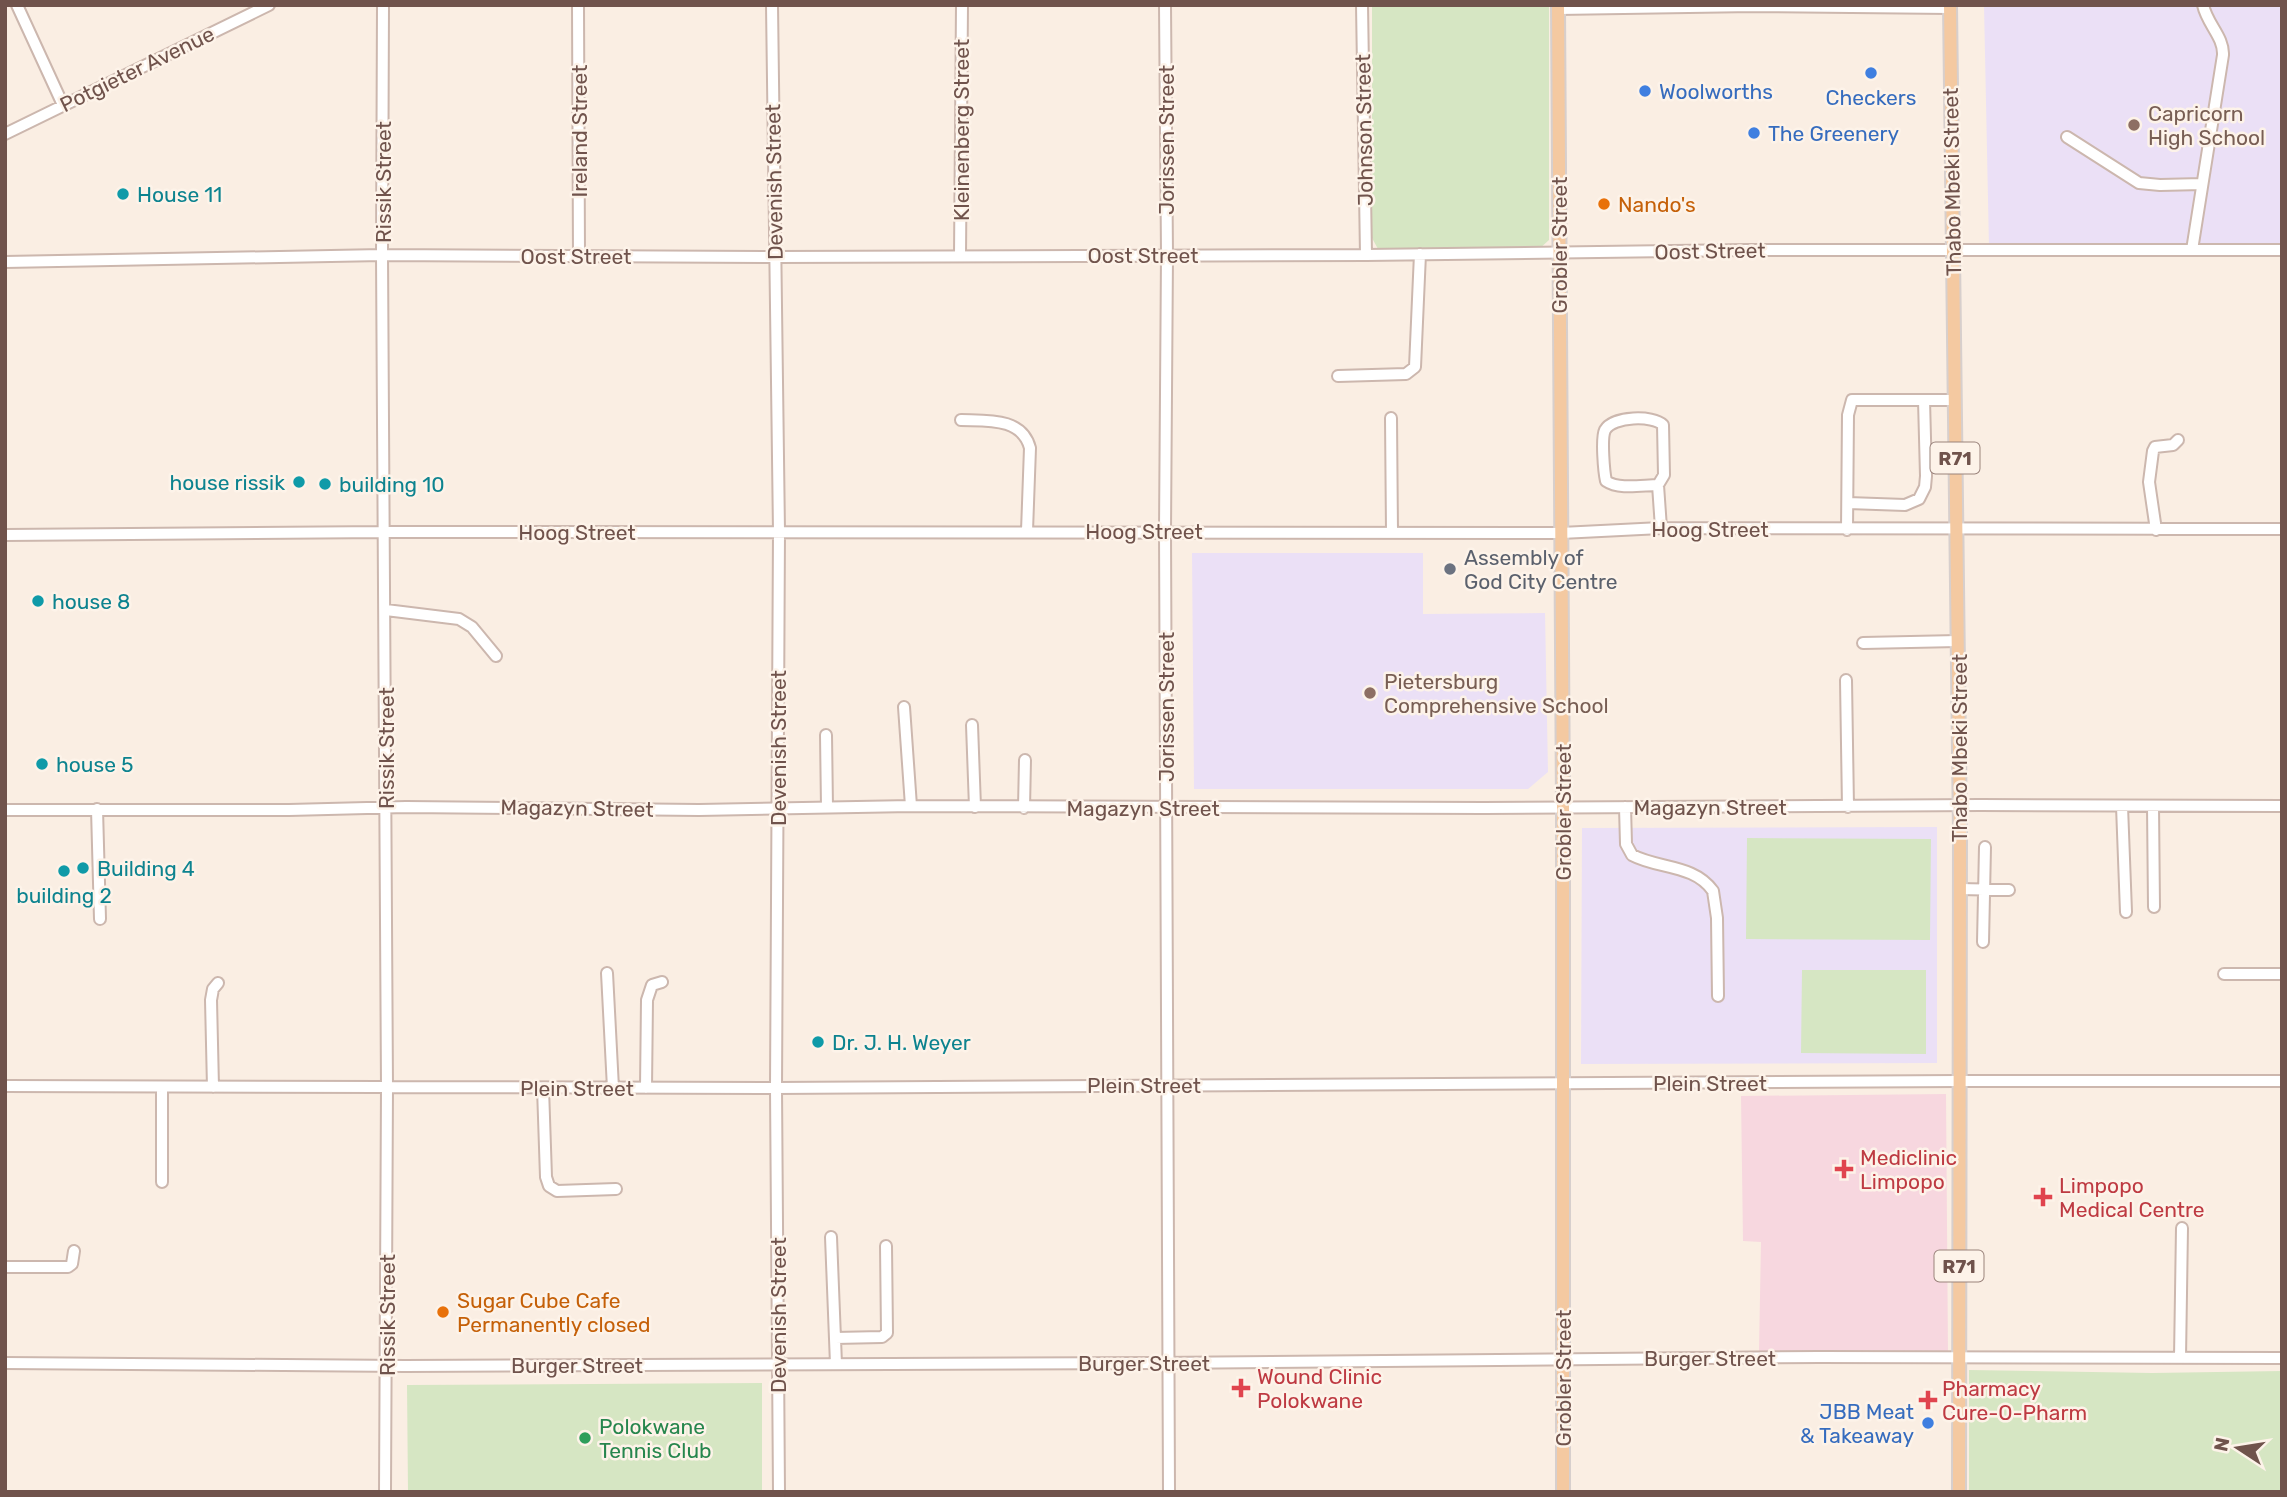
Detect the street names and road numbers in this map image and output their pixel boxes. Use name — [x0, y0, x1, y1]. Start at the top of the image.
street label: Potgieter Avenue — [56, 21, 218, 117]
street label: Kleinenberg Street — [949, 39, 974, 221]
street label: Johnson Street — [1350, 54, 1378, 206]
street label: Ireland Street — [567, 64, 592, 198]
street label: Jorissen Street — [1154, 65, 1179, 215]
street label: Thabo Mbeki Street — [1938, 88, 1966, 276]
street label: Devenish Street — [760, 104, 788, 260]
street label: Rissik Street — [371, 121, 396, 243]
street label: Grobler Street — [1547, 177, 1572, 313]
street label: Oost Street — [1654, 238, 1766, 264]
street label: Oost Street — [1087, 243, 1199, 268]
street label: Oost Street — [520, 244, 632, 269]
road number: R71 — [1930, 442, 1980, 474]
street label: Hoog Street — [1651, 517, 1769, 542]
street label: Hoog Street — [1085, 519, 1203, 544]
street label: Hoog Street — [518, 520, 636, 545]
street label: Jorissen Street — [1154, 632, 1179, 782]
street label: Thabo Mbeki Street — [1947, 654, 1972, 842]
street label: Devenish Street — [766, 670, 791, 826]
street label: Rissik Street — [374, 687, 399, 809]
street label: Grobler Street — [1551, 744, 1576, 880]
street label: Magazyn Street — [500, 794, 654, 822]
street label: Magazyn Street — [1633, 795, 1787, 820]
street label: Magazyn Street — [1066, 796, 1220, 821]
street label: Plein Street — [1653, 1071, 1767, 1096]
street label: Plein Street — [1087, 1073, 1201, 1098]
street label: Plein Street — [520, 1076, 634, 1101]
street label: Devenish Street — [766, 1237, 791, 1393]
road number: R71 — [1934, 1250, 1983, 1282]
street label: Rissik Street — [375, 1254, 400, 1376]
street label: Grobler Street — [1551, 1310, 1576, 1446]
street label: Burger Street — [1644, 1346, 1776, 1371]
street label: Burger Street — [1078, 1351, 1210, 1376]
street label: Burger Street — [511, 1353, 643, 1378]

